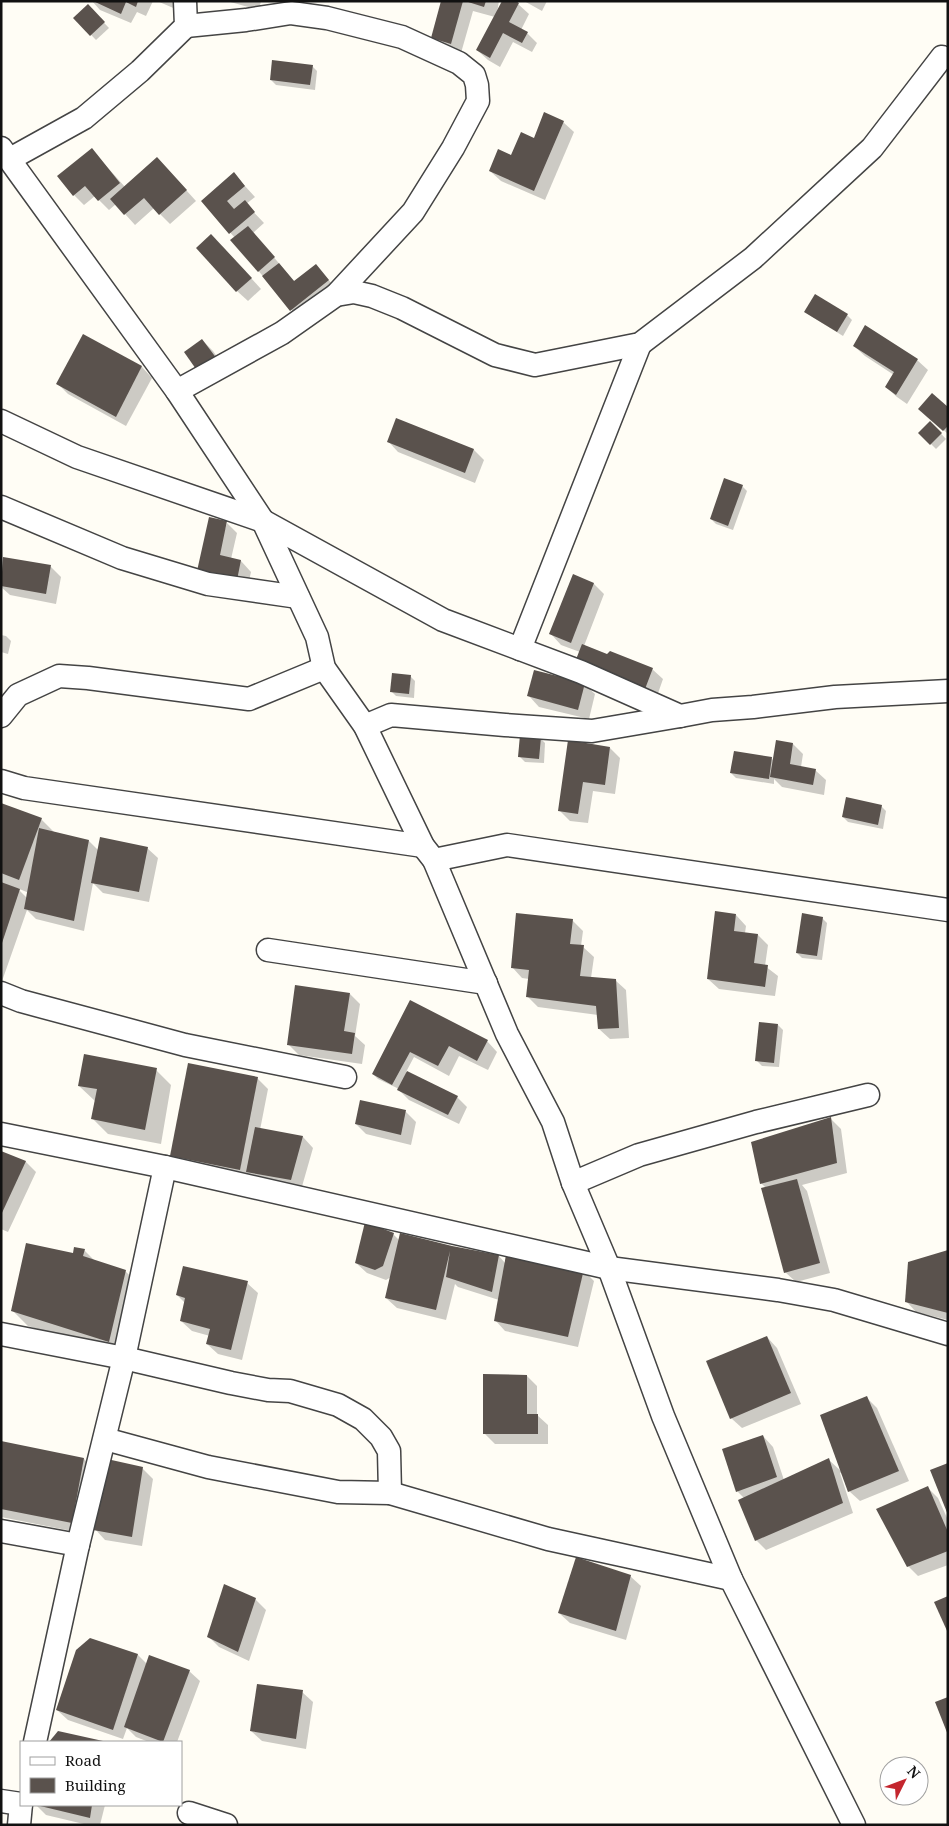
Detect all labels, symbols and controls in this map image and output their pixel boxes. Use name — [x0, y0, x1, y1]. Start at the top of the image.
legend — [20, 1741, 182, 1806]
text: Road — [65, 1750, 101, 1770]
north arrow — [879, 1756, 929, 1806]
text: N — [903, 1762, 925, 1782]
text: Building — [65, 1775, 126, 1795]

